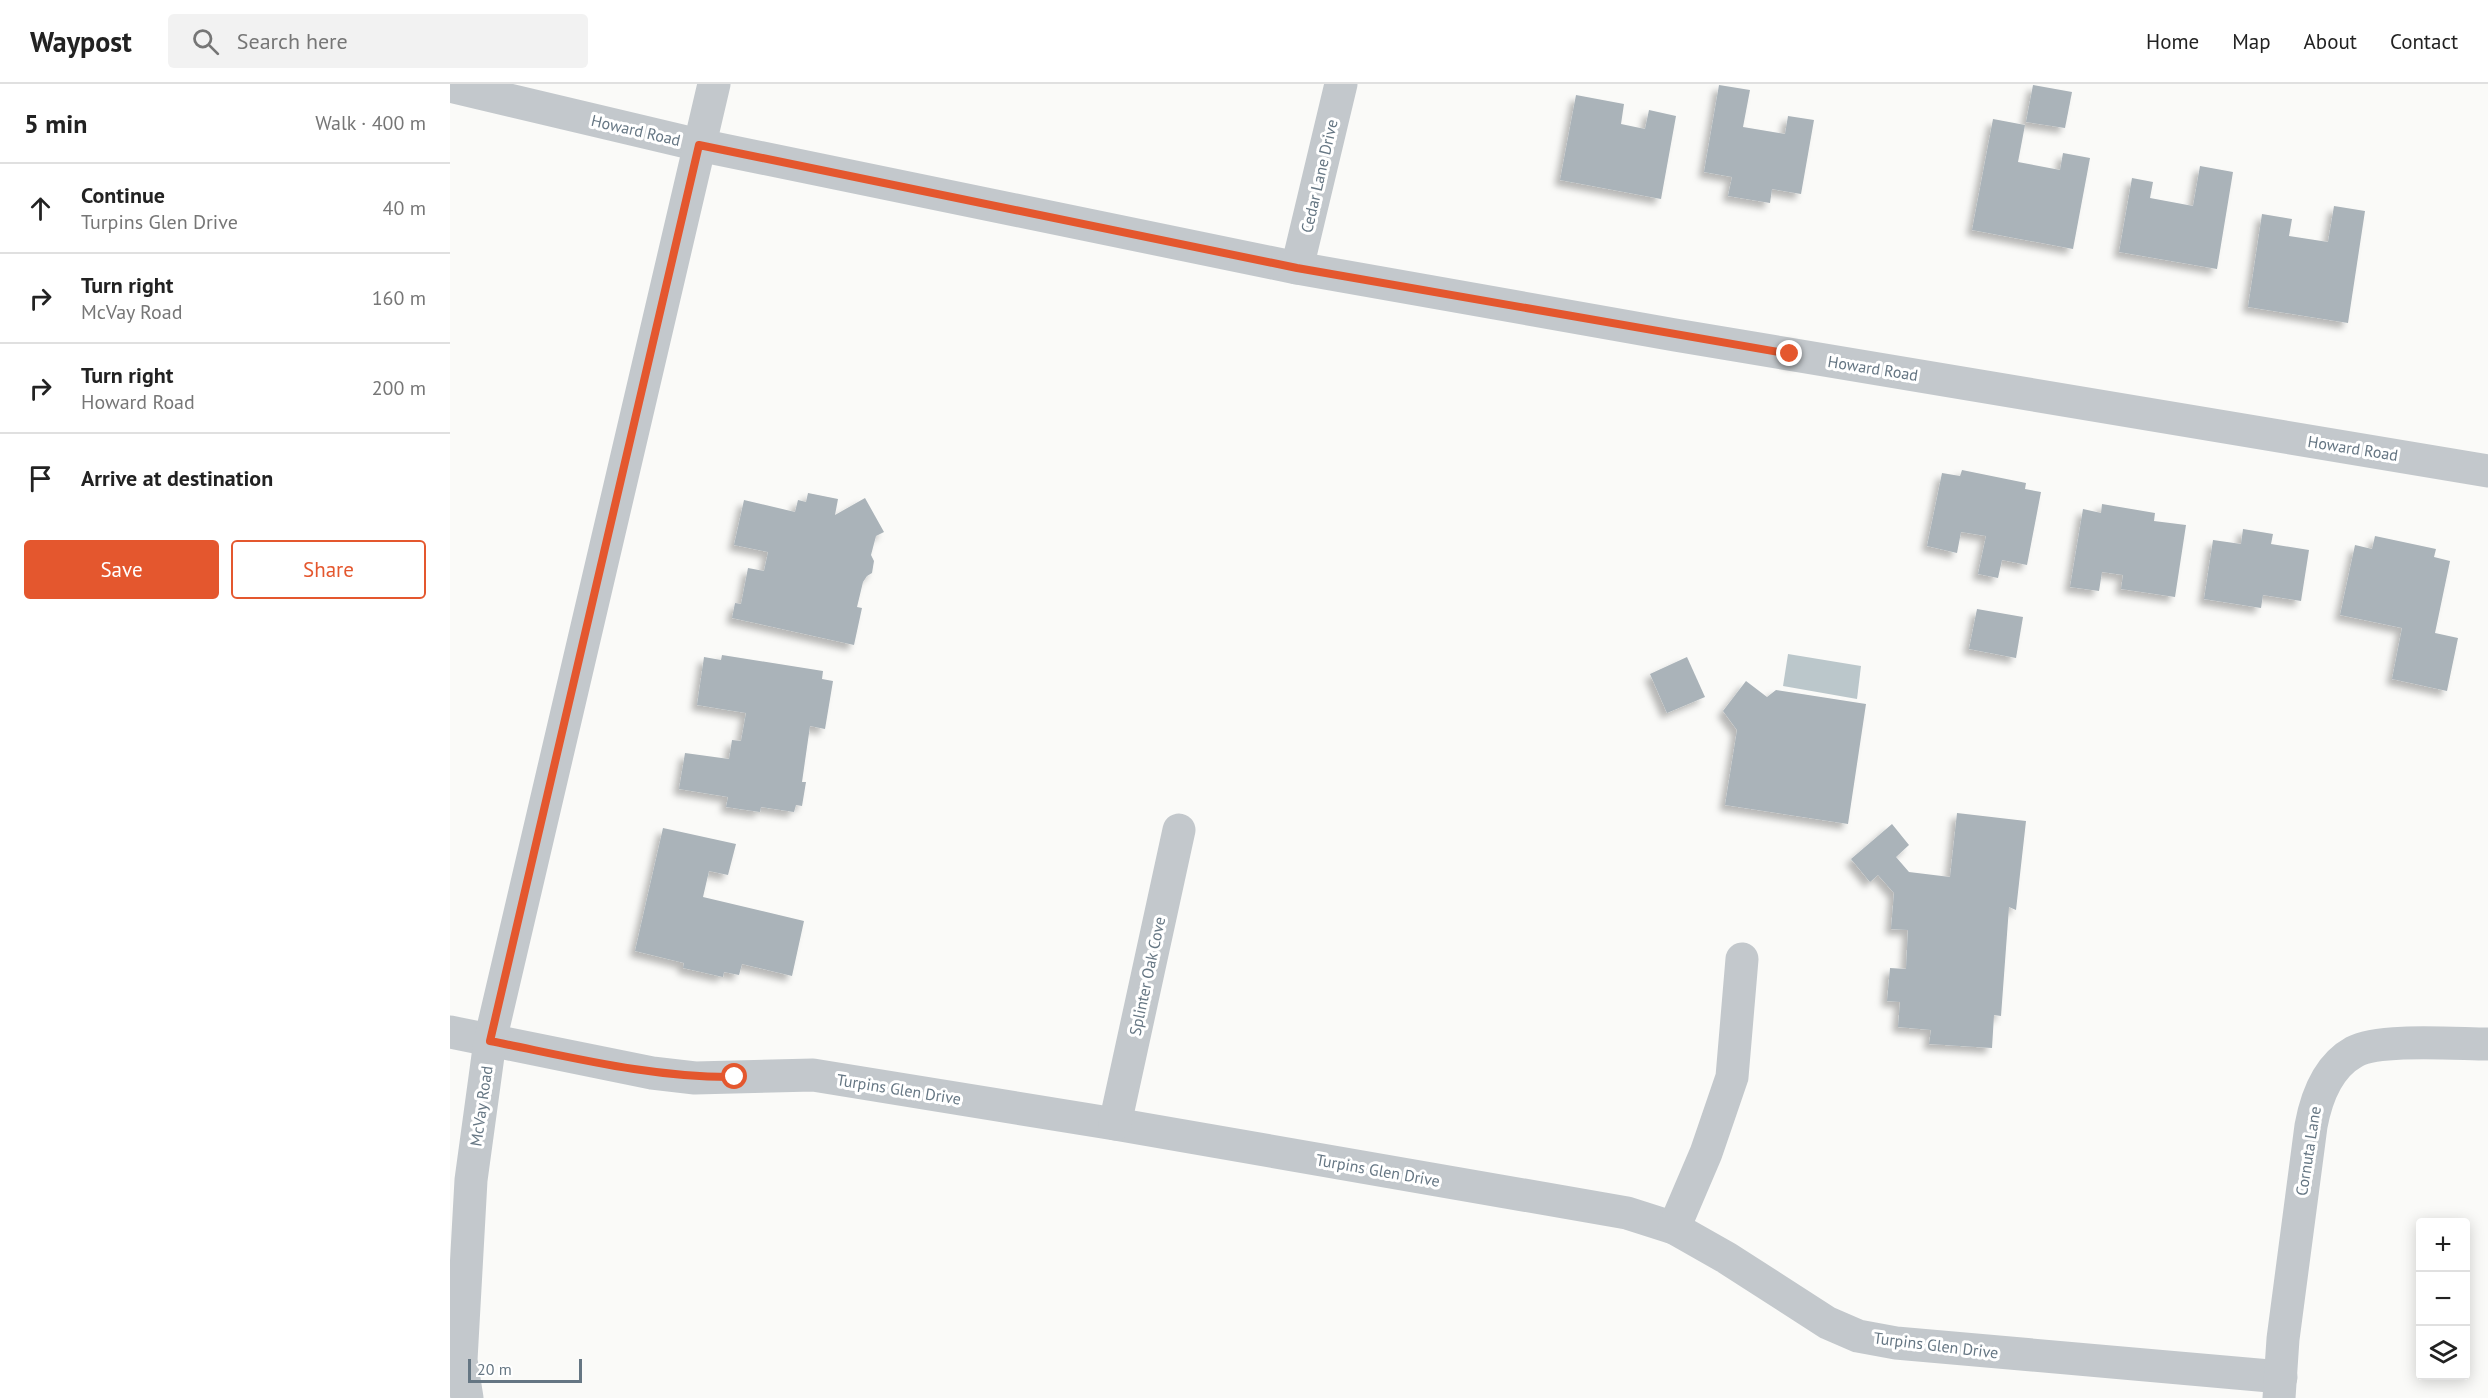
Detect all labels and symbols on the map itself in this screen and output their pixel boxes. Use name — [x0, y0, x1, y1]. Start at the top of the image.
street label: Howard Road — [589, 110, 683, 150]
street label: Cedar Lane Drive — [1296, 117, 1342, 235]
route end — [1776, 340, 1802, 366]
street label: Howard Road — [1826, 351, 1920, 385]
street label: Howard Road — [2306, 431, 2400, 465]
street label: Splinter Oak Cove — [1125, 915, 1169, 1037]
route start — [721, 1063, 747, 1089]
street label: McVay Road — [465, 1064, 497, 1148]
street label: Turpins Glen Drive — [835, 1069, 963, 1109]
street label: Cornuta Lane — [2291, 1105, 2325, 1197]
street label: Turpins Glen Drive — [1314, 1149, 1442, 1191]
street label: Turpins Glen Drive — [1873, 1327, 1999, 1363]
scale bar — [468, 1356, 582, 1384]

